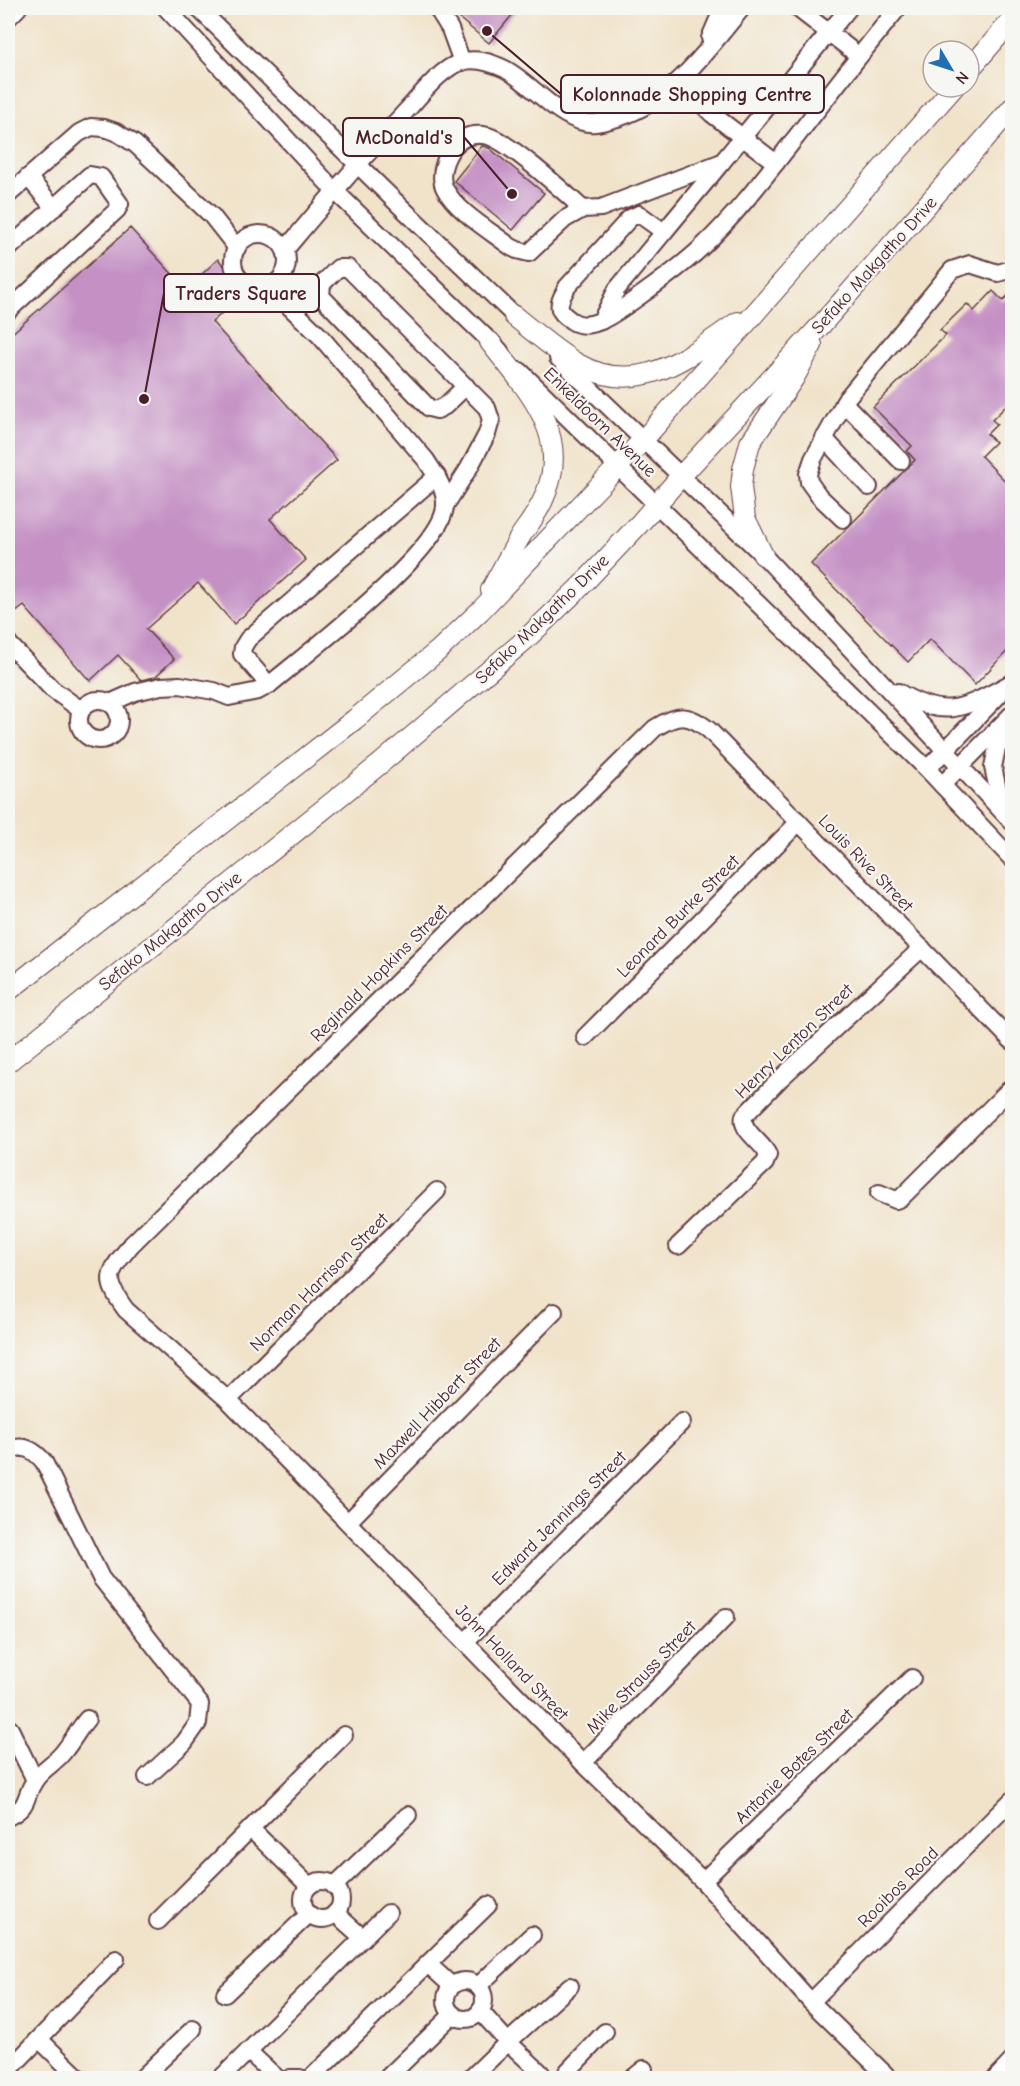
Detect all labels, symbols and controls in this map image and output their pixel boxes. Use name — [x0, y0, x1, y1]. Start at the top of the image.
north arrow — [921, 39, 981, 99]
text: N — [952, 68, 972, 88]
callout: Kolonnade Shopping Centre — [561, 75, 824, 113]
text: Kolonnade Shopping Centre — [573, 83, 812, 106]
callout: McDonald's — [343, 118, 464, 156]
text: McDonald's — [355, 126, 453, 149]
street label: Sefako Makgatho Drive — [807, 192, 942, 338]
callout: Traders Square — [164, 274, 319, 312]
text: Traders Square — [176, 282, 307, 305]
street label: Enkeldoorn Avenue — [539, 363, 660, 482]
street label: Sefako Makgatho Drive — [471, 550, 613, 689]
street label: Louis Rive Street — [814, 810, 918, 917]
street label: Leonard Burke Street — [613, 850, 745, 982]
street label: Sefako Makgatho Drive — [95, 867, 246, 995]
street label: Reginald Hopkins Street — [306, 900, 453, 1046]
street label: Henry Lenton Street — [731, 979, 858, 1103]
street label: Norman Harrison Street — [246, 1208, 394, 1356]
street label: Maxwell Hibbert Street — [369, 1333, 506, 1474]
street label: Edward Jennings Street — [488, 1446, 632, 1590]
street label: John Holland Street — [451, 1600, 573, 1726]
street label: Mike Strauss Street — [582, 1616, 701, 1738]
street label: Antonie Botes Street — [731, 1704, 858, 1828]
street label: Rooibos Road — [854, 1843, 943, 1932]

